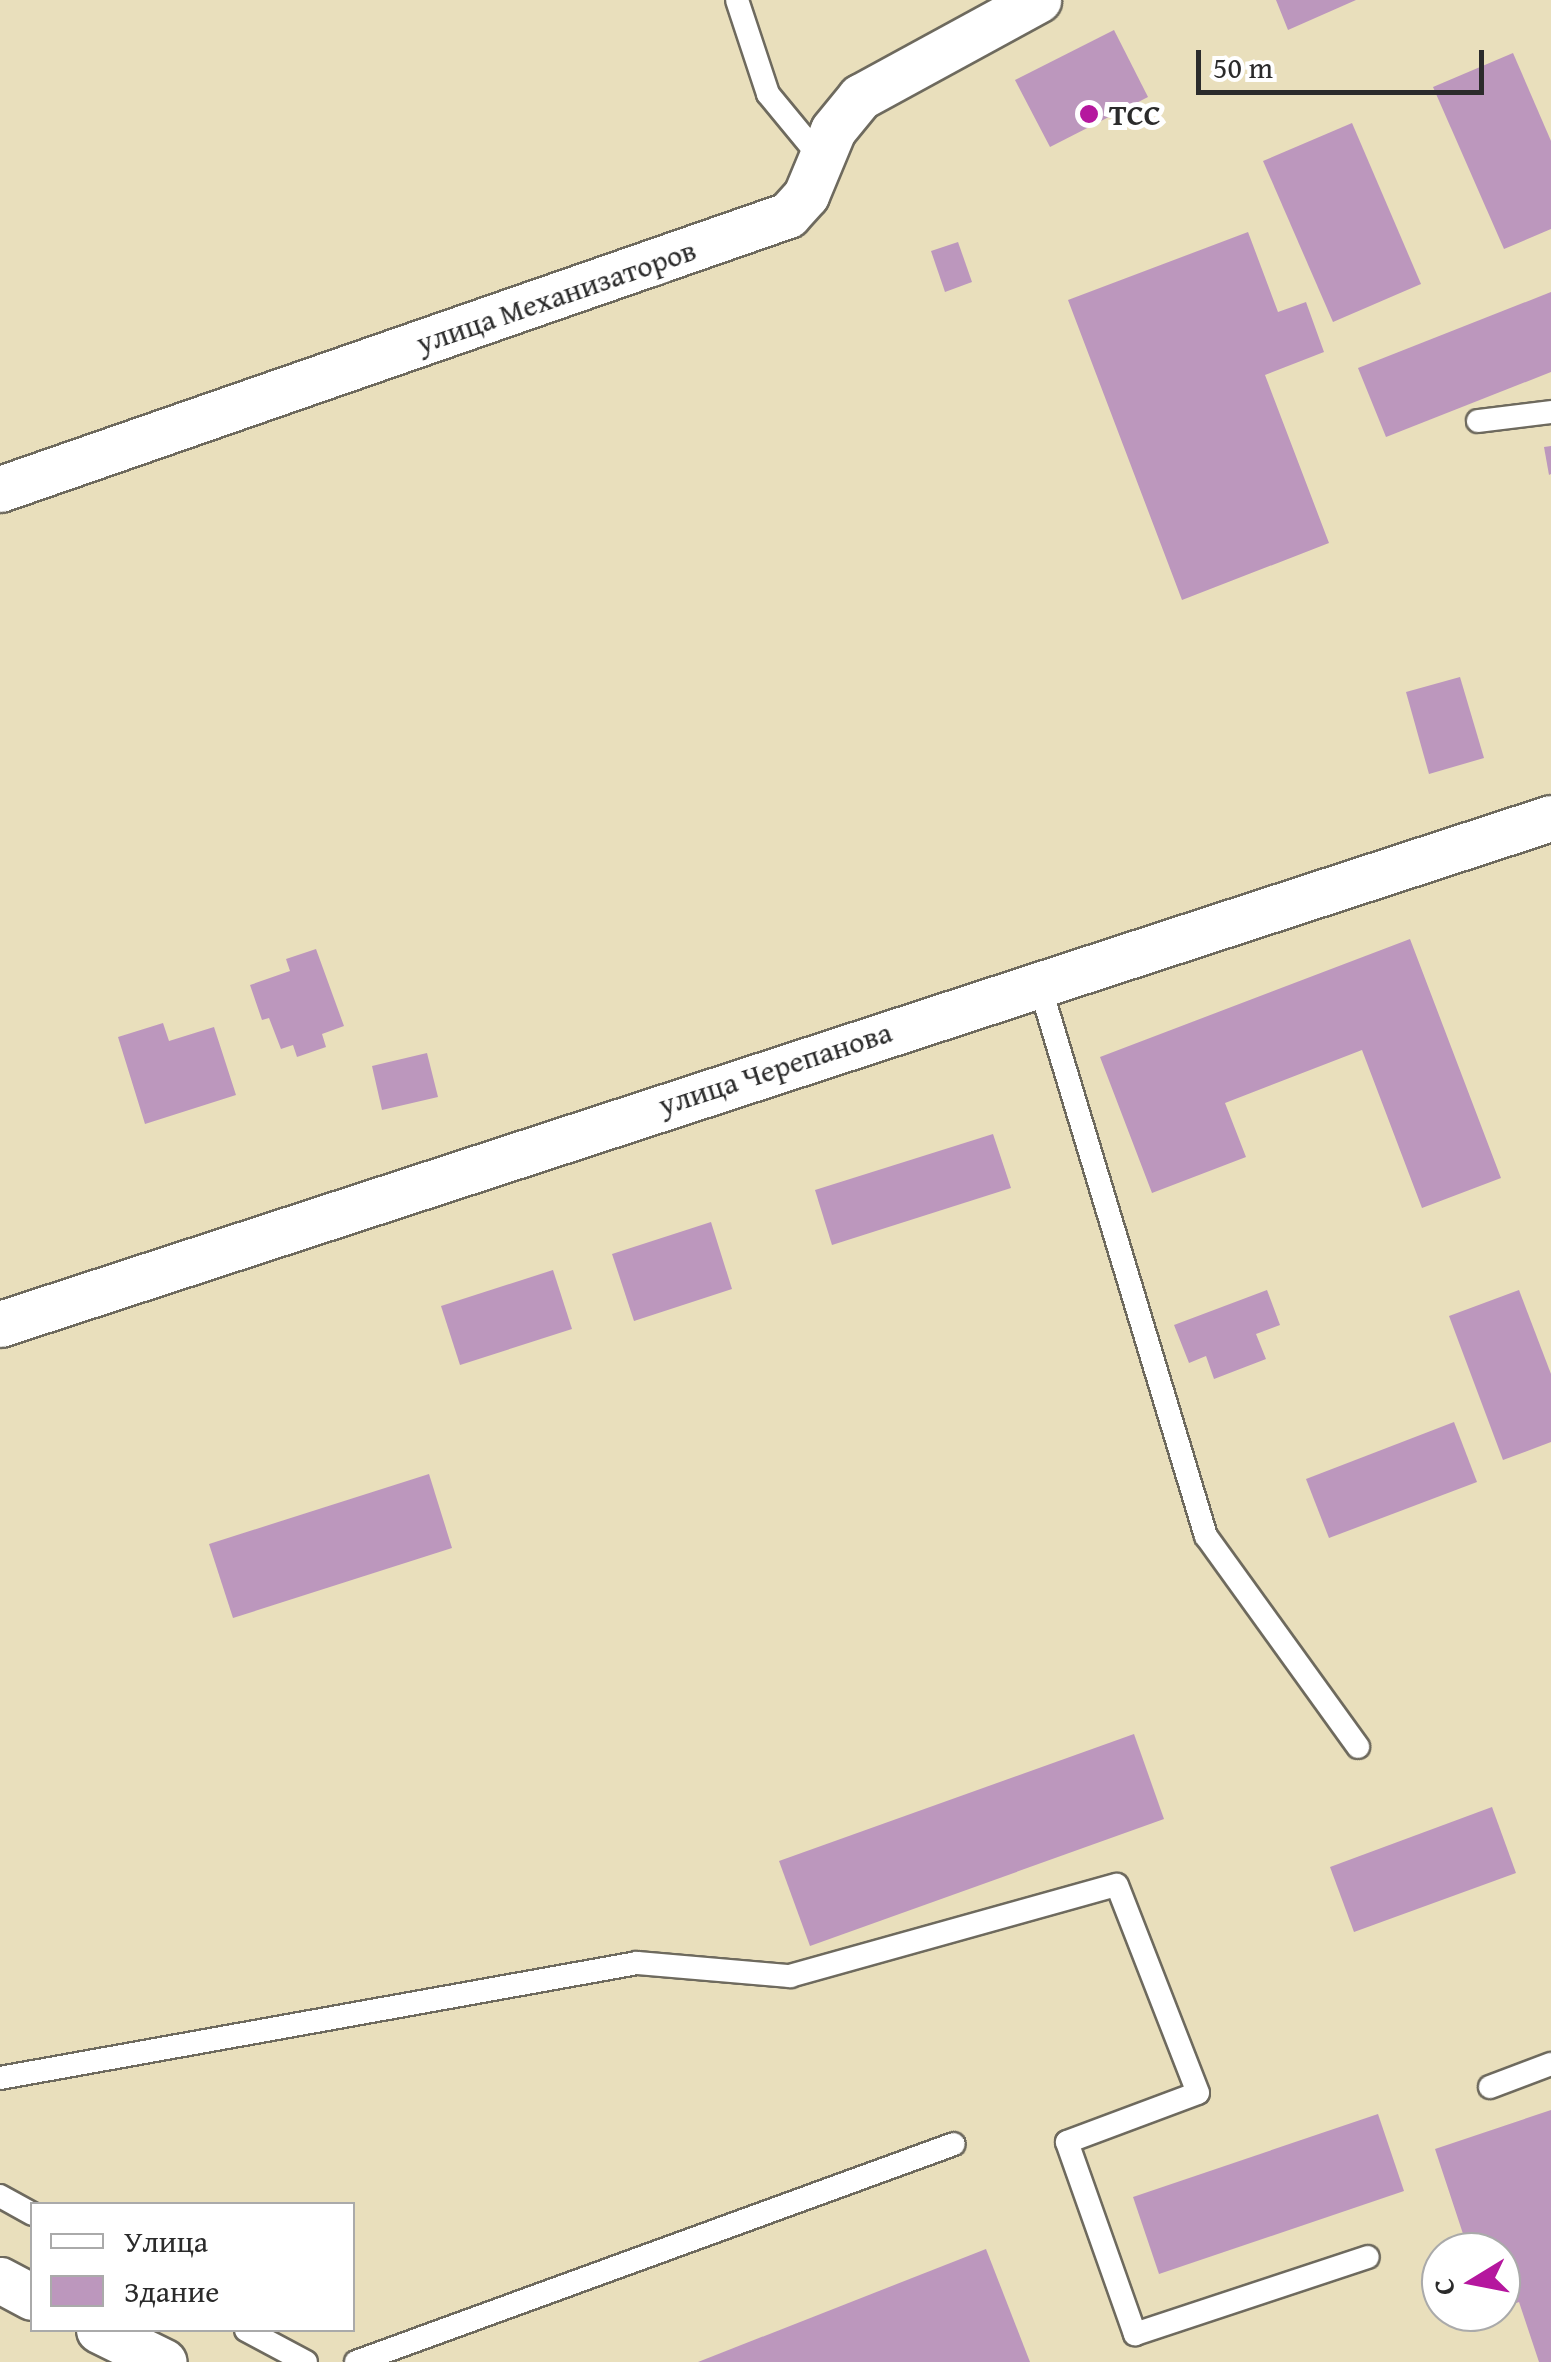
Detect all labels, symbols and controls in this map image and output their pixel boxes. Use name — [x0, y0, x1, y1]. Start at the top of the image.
scale bar — [1201, 30, 1488, 92]
text: 50 m — [1213, 45, 1273, 89]
place label: ТСС — [1109, 96, 1161, 132]
marker: ТСС — [1078, 103, 1100, 125]
street label: улица Механизаторов — [412, 231, 700, 361]
street label: улица Черепанова — [654, 1013, 896, 1123]
legend — [30, 2202, 355, 2332]
text: Улица — [124, 2219, 208, 2263]
north arrow — [1421, 2232, 1521, 2332]
text: Здание — [124, 2269, 219, 2313]
text: С — [1421, 2276, 1464, 2298]

